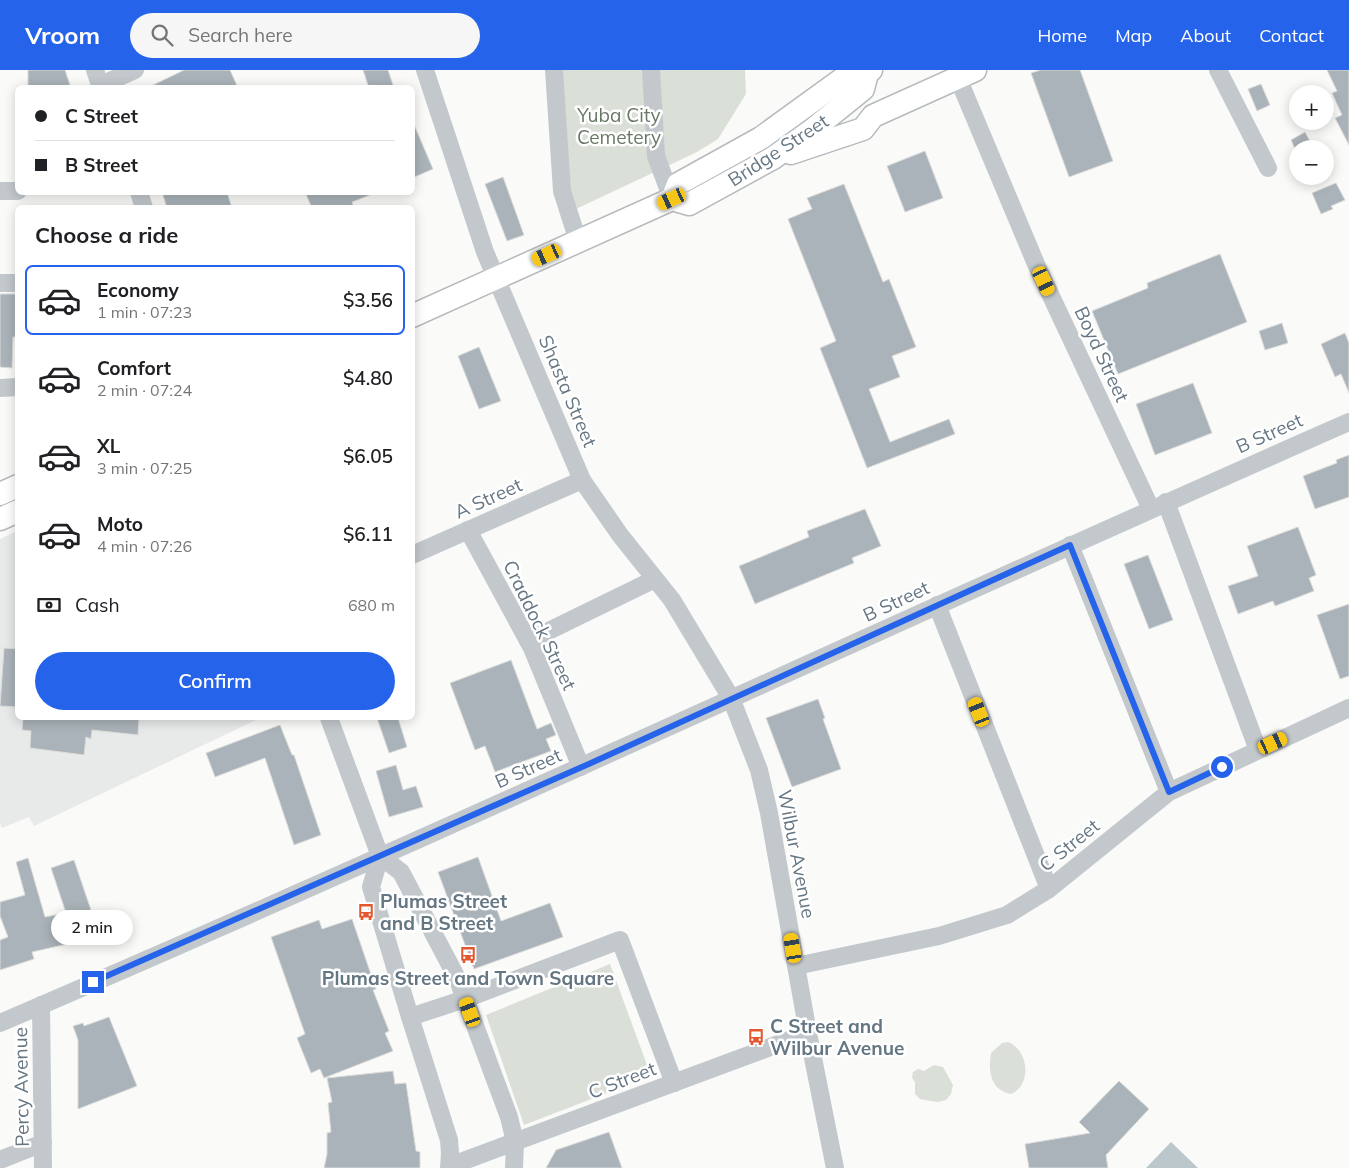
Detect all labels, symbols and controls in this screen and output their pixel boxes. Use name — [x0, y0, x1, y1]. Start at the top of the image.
search box — [130, 13, 480, 58]
text: Vroom — [25, 20, 100, 50]
icon: search — [148, 21, 176, 49]
text: Search here — [188, 23, 293, 47]
text: Home — [1037, 24, 1087, 47]
text: Map — [1115, 24, 1152, 47]
text: About — [1180, 24, 1231, 47]
text: Contact — [1259, 24, 1324, 47]
map controls — [1289, 85, 1334, 185]
button: + — [1289, 85, 1334, 130]
park label: Yuba City Cemetery — [576, 103, 661, 149]
text: C Street — [65, 104, 138, 128]
street label: Bridge Street — [723, 108, 833, 191]
button: − — [1289, 140, 1334, 185]
text: B Street — [65, 153, 138, 177]
car — [655, 186, 688, 212]
text: Choose a ride — [35, 221, 178, 249]
car — [530, 242, 563, 268]
car — [1030, 264, 1057, 298]
icon: car — [37, 278, 82, 323]
text: Economy — [97, 278, 179, 302]
text: $3.56 — [343, 288, 393, 312]
text: 1 min · 07:23 — [97, 302, 192, 322]
street label: Boyd Street — [1069, 302, 1135, 406]
street label: Shasta Street — [534, 331, 602, 451]
icon: car — [37, 356, 82, 401]
text: Comfort — [97, 356, 171, 380]
text: $4.80 — [343, 366, 393, 390]
text: 2 min · 07:24 — [97, 380, 192, 400]
street label: B Street — [1232, 408, 1306, 458]
icon: car — [37, 434, 82, 479]
text: XL — [97, 434, 120, 458]
text: $6.05 — [343, 444, 393, 468]
text: 3 min · 07:25 — [97, 458, 192, 478]
street label: A Street — [450, 472, 526, 523]
icon: car — [37, 512, 82, 557]
text: Moto — [97, 512, 143, 536]
text: $6.11 — [343, 522, 393, 546]
text: 4 min · 07:26 — [97, 536, 192, 556]
street label: Craddock Street — [498, 556, 582, 694]
street label: B Street — [859, 575, 933, 627]
icon: cash — [35, 591, 63, 619]
text: Cash — [75, 593, 120, 617]
text: 680 m — [348, 595, 395, 615]
button: Confirm — [35, 652, 395, 710]
car — [966, 695, 991, 729]
car — [1256, 730, 1289, 756]
street label: B Street — [491, 743, 565, 793]
route start — [1211, 756, 1233, 778]
street label: Wilbur Avenue — [773, 788, 821, 920]
street label: C Street — [1034, 813, 1104, 877]
place label: Plumas Street and B Street — [380, 889, 507, 935]
bus stop icon: Plumas Street and B Street — [356, 902, 376, 922]
callout: 2 min — [52, 910, 134, 944]
text: 2 min — [71, 917, 113, 937]
car — [783, 932, 802, 964]
bus stop icon: Plumas Street and Town Square — [458, 945, 478, 965]
place label: Plumas Street and Town Square — [322, 966, 614, 990]
route end — [82, 971, 104, 993]
car — [457, 995, 482, 1029]
place label: C Street and Wilbur Avenue — [770, 1014, 904, 1060]
street label: Percy Avenue — [8, 1027, 34, 1147]
bus stop icon: C Street and Wilbur Avenue — [746, 1027, 766, 1047]
street label: C Street — [585, 1056, 660, 1104]

